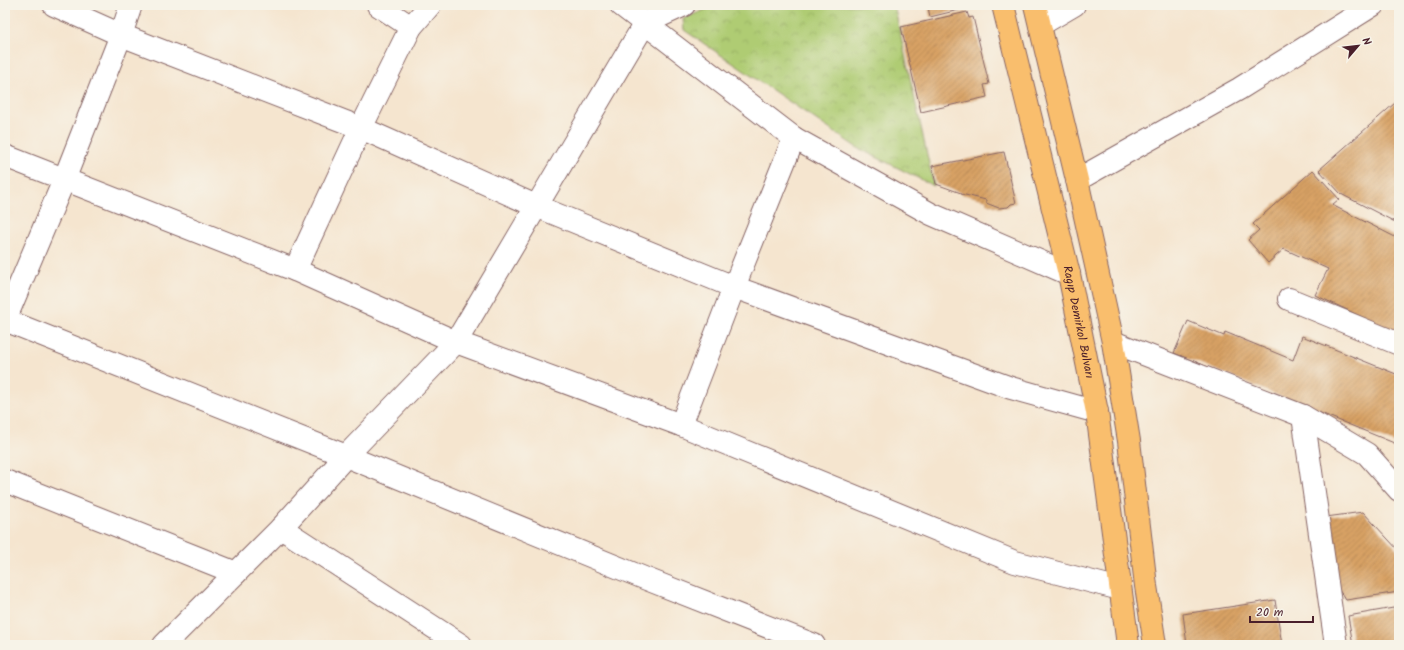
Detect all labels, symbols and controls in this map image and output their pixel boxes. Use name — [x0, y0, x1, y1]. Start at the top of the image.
north arrow — [1338, 26, 1378, 66]
text: N — [1356, 34, 1376, 49]
street label: Ragıp Demirkol Bulvarı — [1058, 264, 1099, 380]
scale bar — [1250, 598, 1313, 624]
text: 20 m — [1256, 603, 1284, 622]

